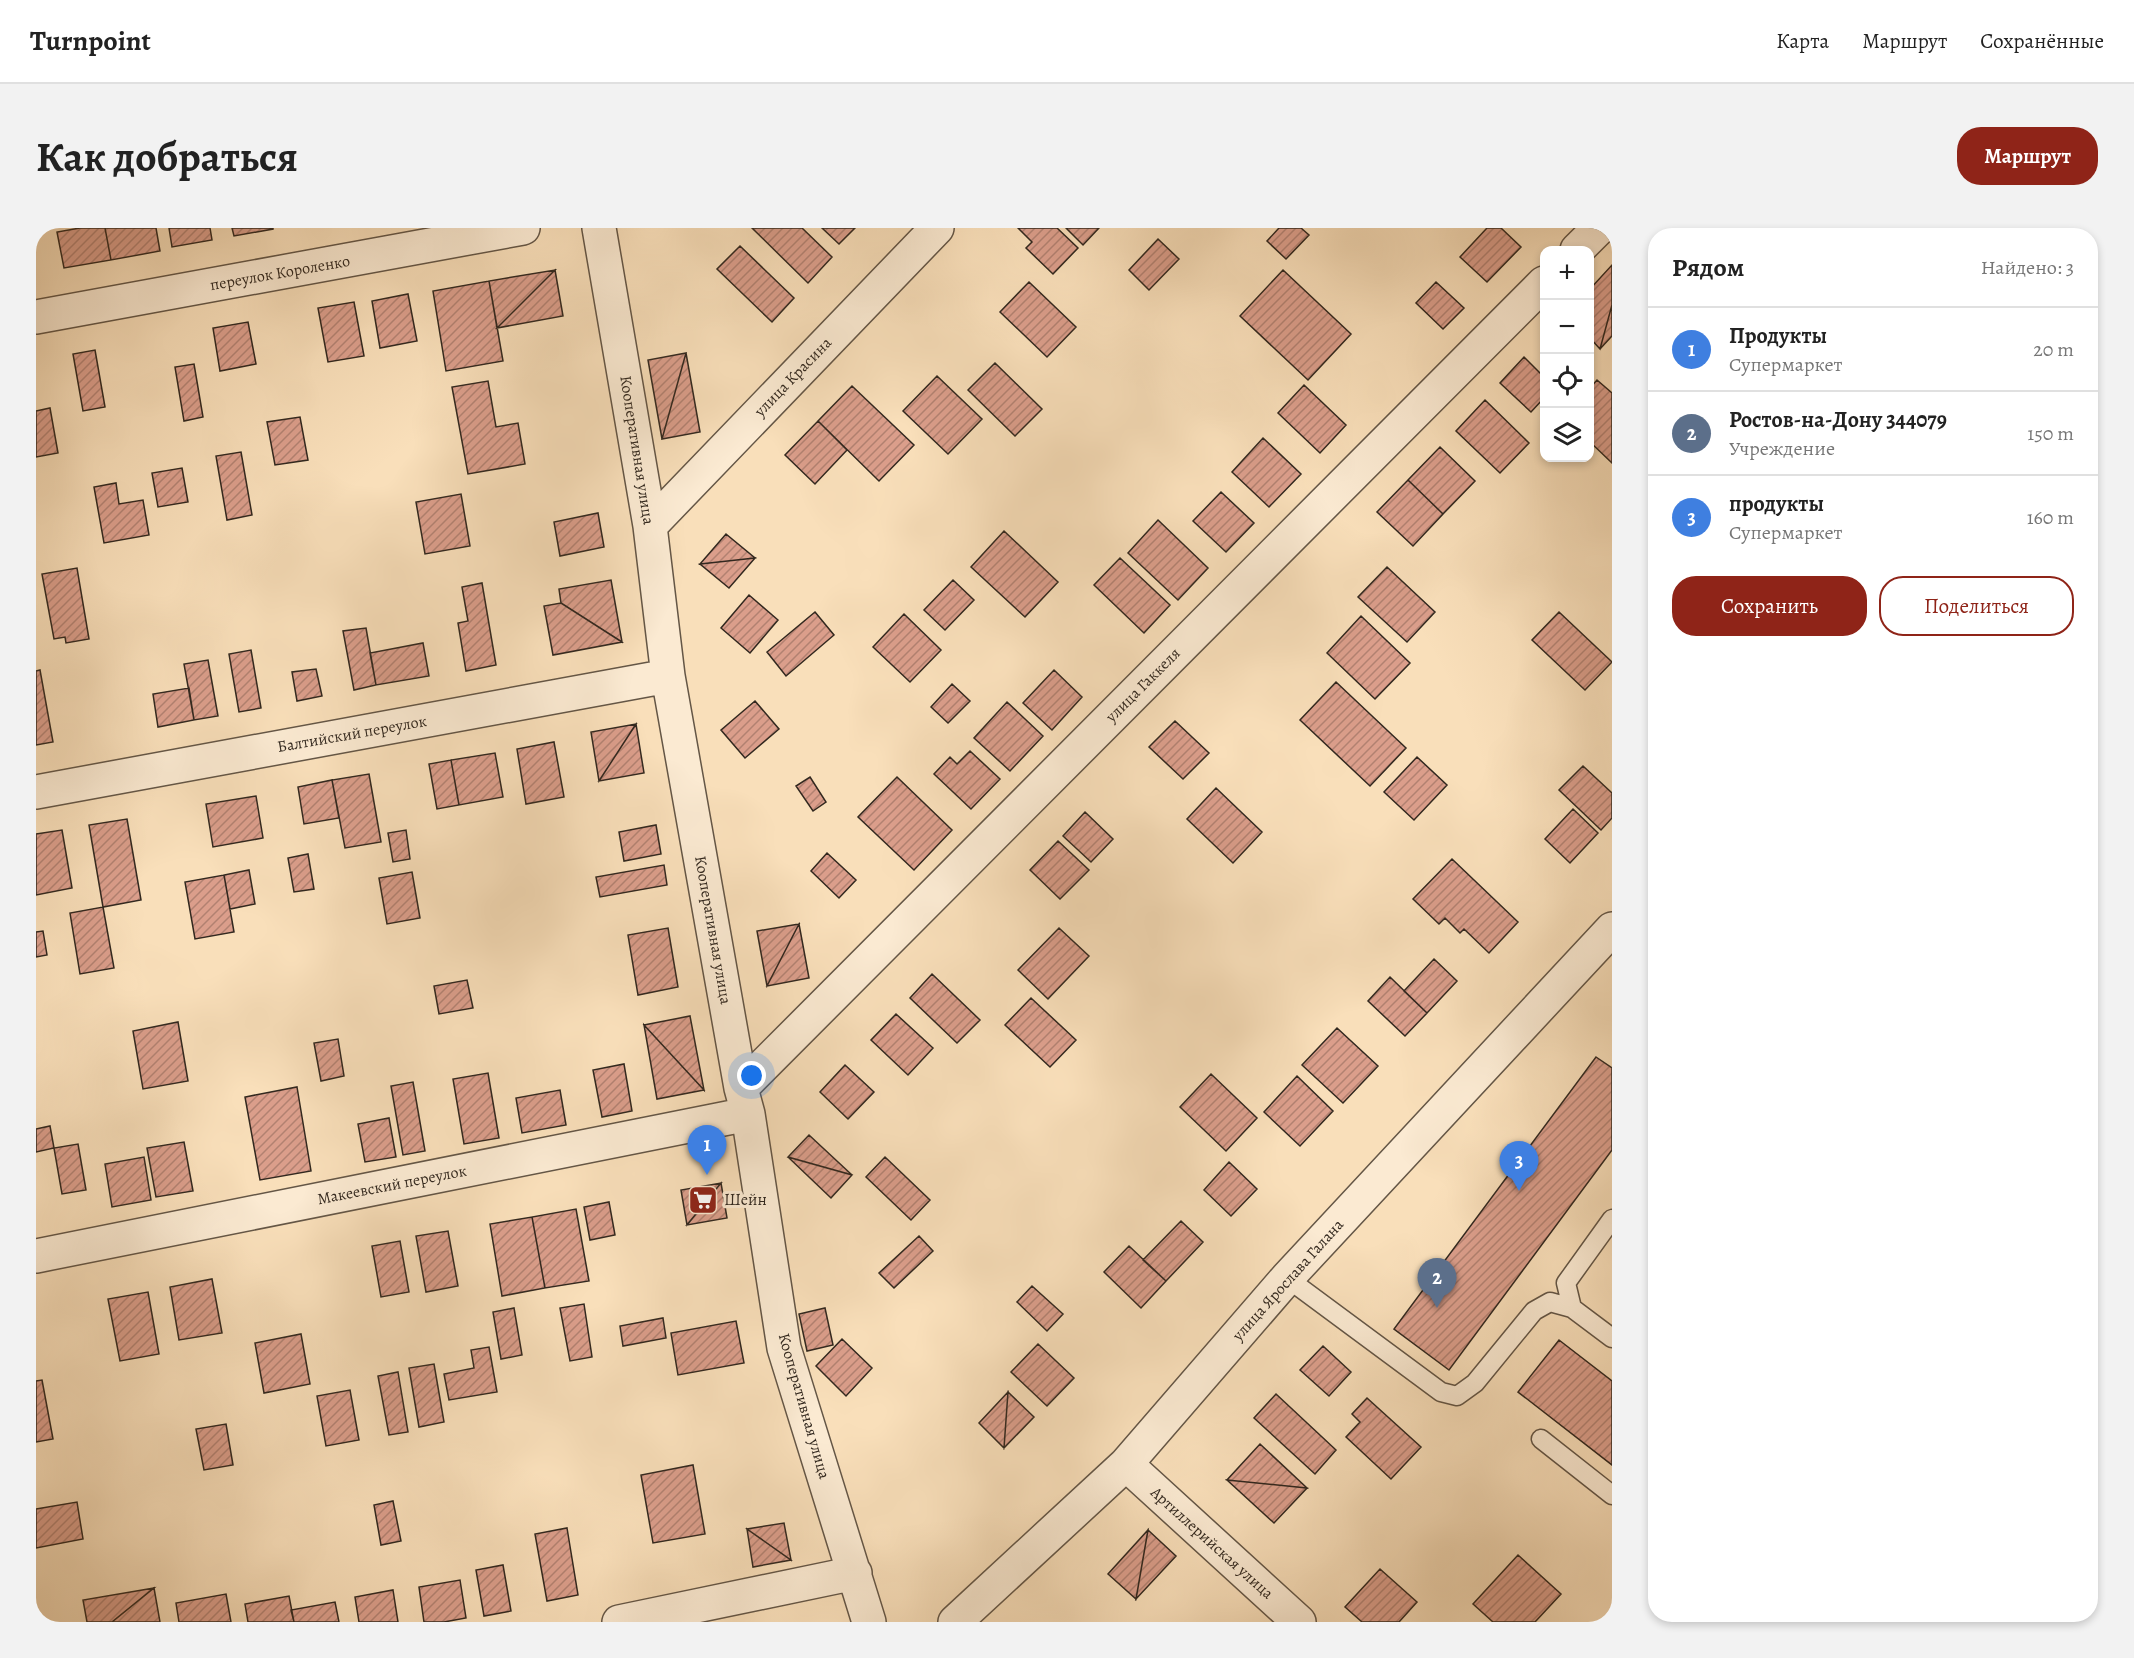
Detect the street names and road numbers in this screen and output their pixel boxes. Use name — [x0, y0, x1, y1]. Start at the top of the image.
street label: переулок Короленко — [208, 250, 352, 296]
street label: улица Красина — [749, 332, 837, 422]
street label: Кооперативная улица — [614, 374, 660, 527]
street label: улица Гаккеля — [1100, 643, 1185, 728]
street label: Балтийский переулок — [275, 710, 429, 758]
street label: Кооперативная улица — [689, 854, 737, 1007]
street label: Макеевский переулок — [315, 1160, 469, 1210]
street label: улица Ярослава Галана — [1227, 1214, 1349, 1346]
street label: Кооперативная улица — [773, 1331, 836, 1482]
street label: Артиллерийская улица — [1145, 1481, 1279, 1605]

